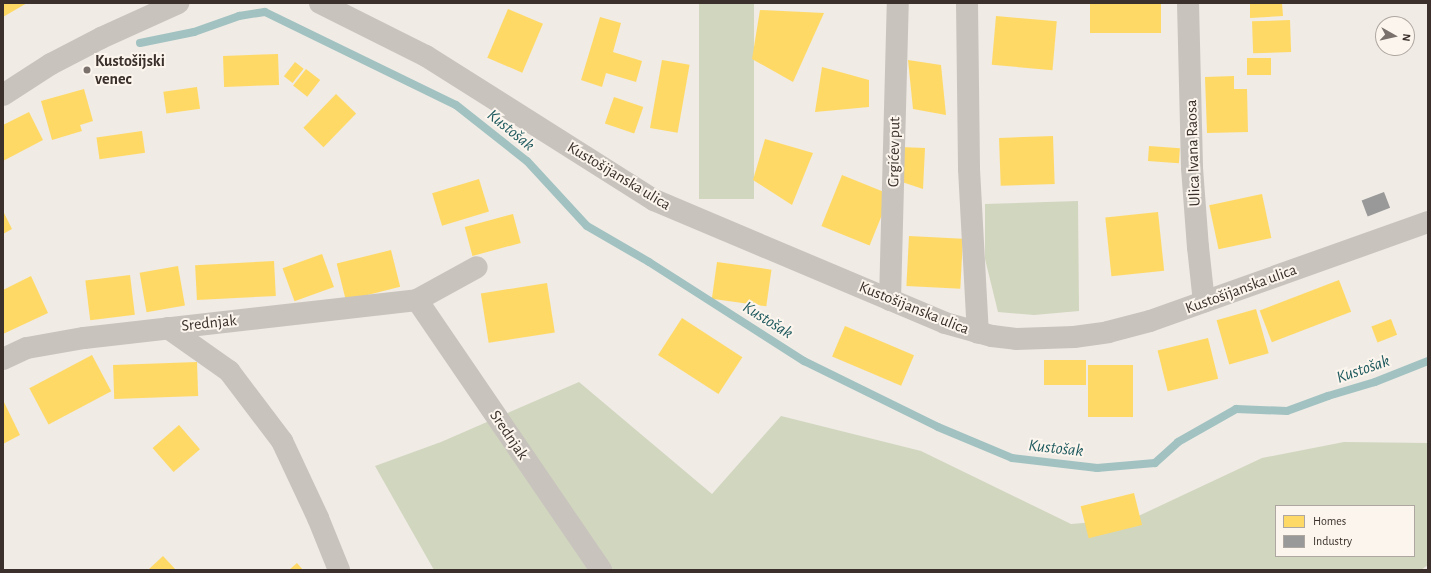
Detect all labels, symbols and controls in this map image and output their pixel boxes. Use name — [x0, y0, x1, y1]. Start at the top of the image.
north arrow — [1375, 16, 1415, 56]
text: N — [1400, 33, 1412, 42]
place label: Kustošijski venec — [95, 51, 165, 89]
marker: Kustošijski venec — [82, 65, 92, 75]
street label: Ulica Ivana Raosa — [1182, 99, 1204, 207]
water label: Kustošak — [483, 105, 539, 155]
street label: Grgićev put — [884, 117, 904, 187]
street label: Kustošijanska ulica — [564, 138, 674, 214]
street label: Kustošijanska ulica — [1183, 260, 1299, 318]
street label: Kustošijanska ulica — [856, 277, 972, 339]
water label: Kustošak — [739, 297, 797, 343]
street label: Srednjak — [180, 311, 238, 335]
water label: Kustošak — [1334, 350, 1392, 388]
street label: Srednjak — [486, 407, 532, 463]
water label: Kustošak — [1028, 435, 1084, 461]
legend — [1275, 505, 1415, 557]
text: Homes — [1313, 515, 1346, 527]
text: Industry — [1313, 535, 1352, 547]

